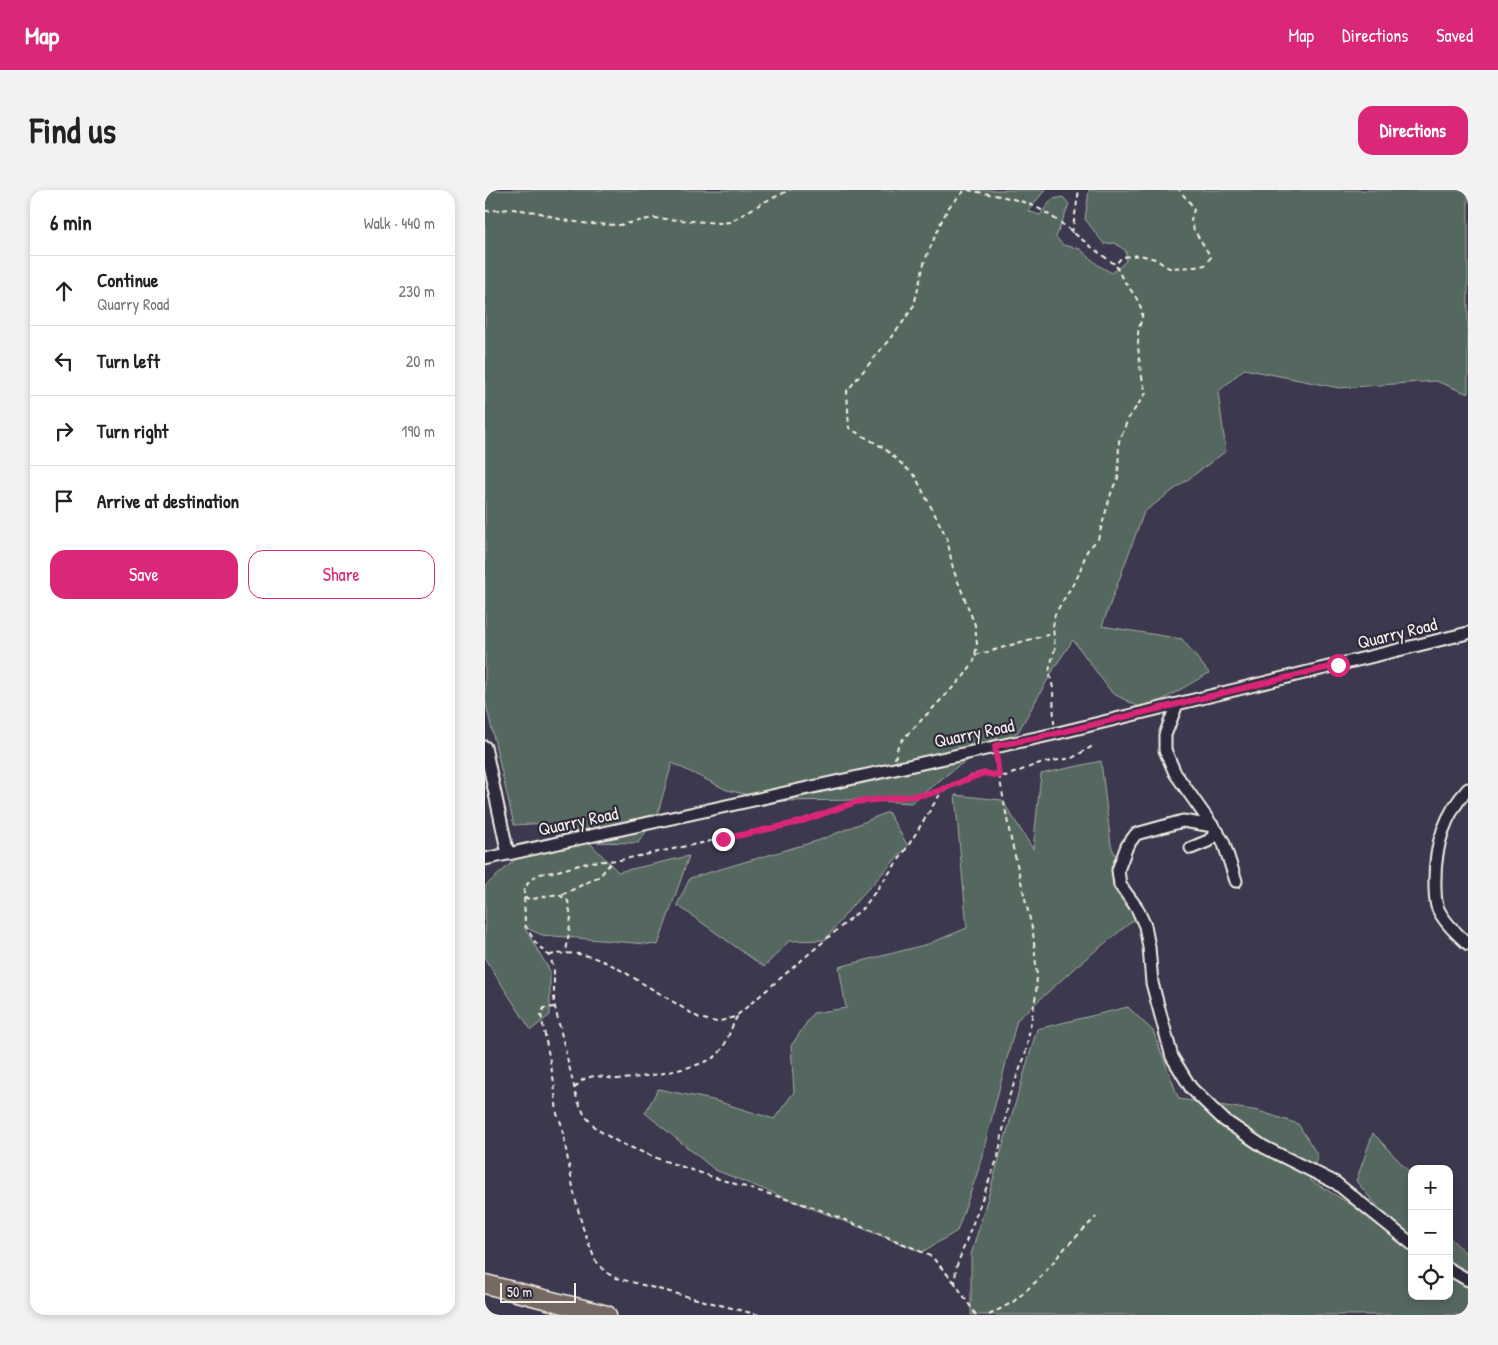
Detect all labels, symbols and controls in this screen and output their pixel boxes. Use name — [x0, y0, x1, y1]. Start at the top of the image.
text: Map — [25, 19, 59, 51]
text: Map — [1289, 23, 1314, 48]
text: Directions — [1342, 23, 1408, 48]
text: Saved — [1436, 23, 1473, 48]
button: Directions — [1358, 106, 1468, 155]
text: Find us — [30, 107, 116, 154]
text: 6 min — [50, 208, 92, 237]
text: Walk · 440 m — [364, 212, 435, 234]
text: Continue — [97, 267, 158, 293]
icon: ahead — [50, 277, 78, 305]
text: 230 m — [399, 280, 435, 302]
text: Quarry Road — [97, 293, 169, 315]
icon: left — [50, 347, 78, 375]
text: Turn left — [97, 348, 160, 374]
text: 20 m — [406, 350, 435, 372]
icon: right — [50, 417, 78, 445]
text: Turn right — [97, 418, 168, 444]
text: 190 m — [402, 420, 435, 442]
icon: arrive — [50, 487, 78, 515]
text: Arrive at destination — [97, 488, 239, 514]
button: Save — [50, 550, 238, 599]
button: Share — [248, 550, 435, 599]
street label: Quarry Road — [1355, 611, 1439, 655]
route start — [1327, 654, 1350, 677]
street label: Quarry Road — [932, 712, 1016, 754]
street label: Quarry Road — [536, 800, 620, 842]
route end — [712, 828, 735, 851]
map controls — [1408, 1165, 1453, 1300]
button: + — [1408, 1165, 1453, 1210]
button: − — [1408, 1210, 1453, 1255]
button: locate — [1408, 1255, 1453, 1300]
scale bar — [500, 1280, 576, 1303]
text: 50 m — [507, 1282, 532, 1301]

